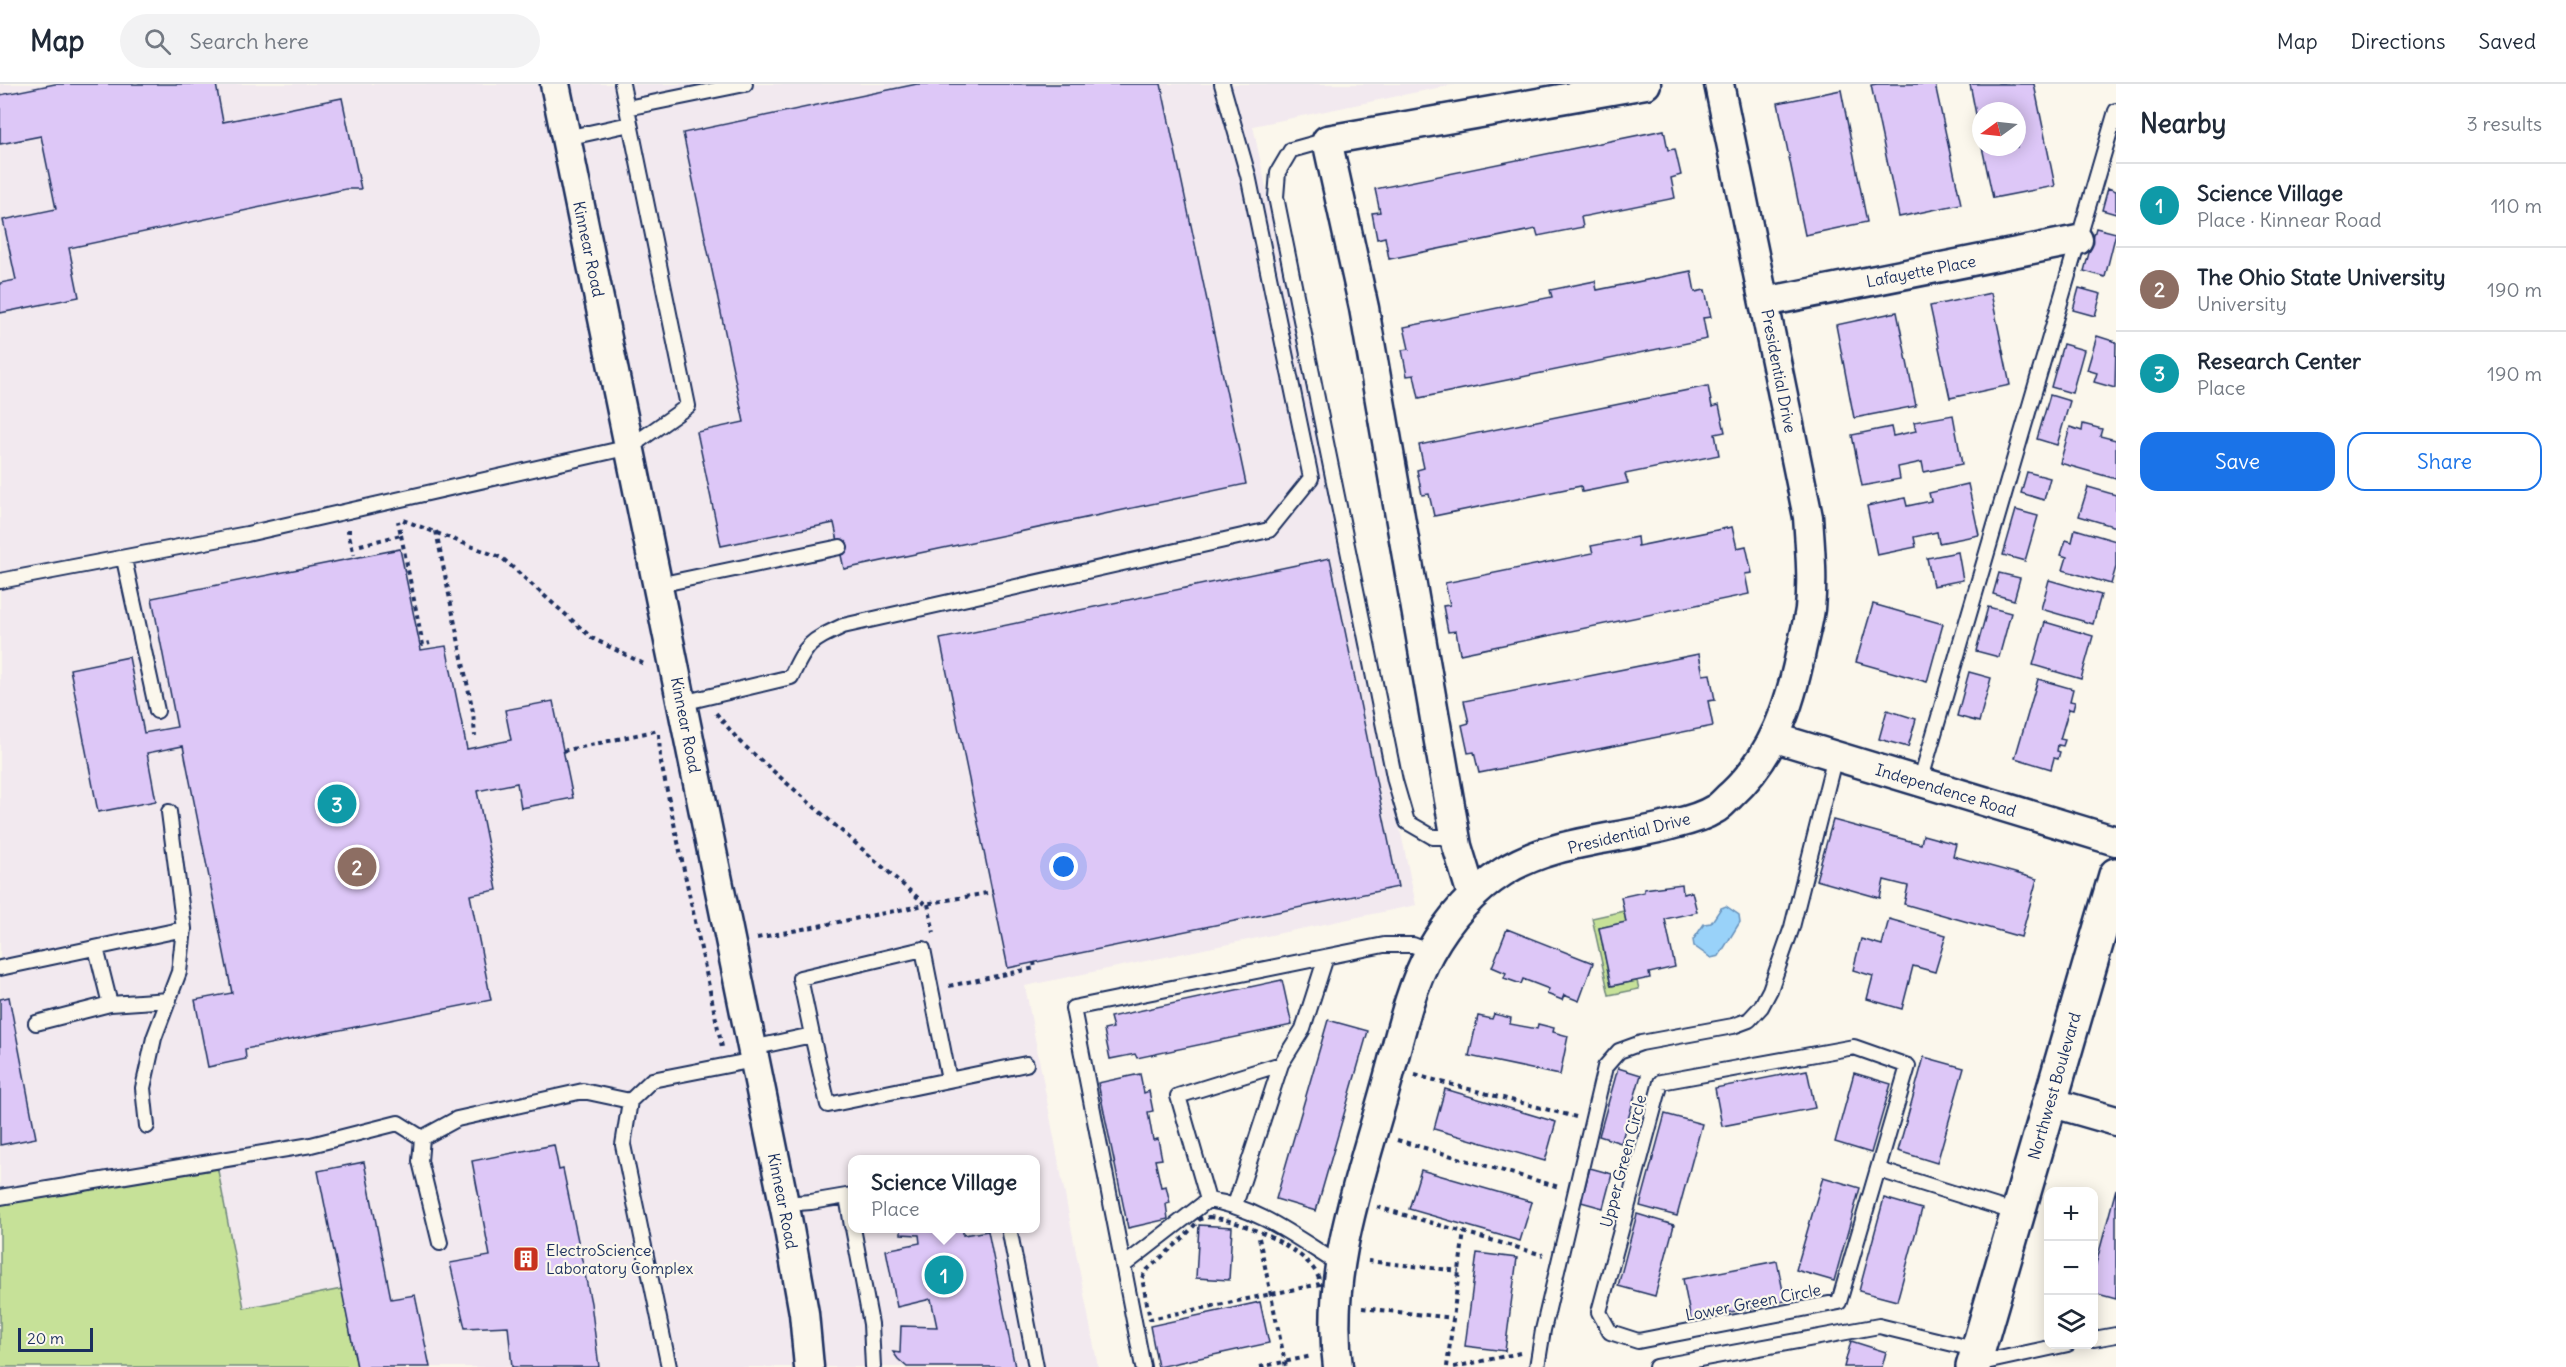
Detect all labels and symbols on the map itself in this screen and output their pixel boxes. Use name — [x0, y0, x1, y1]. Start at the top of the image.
north arrow — [1972, 102, 2026, 156]
street label: Kinnear Road — [569, 199, 609, 299]
street label: Lafayette Place — [1864, 251, 1978, 291]
street label: Presidential Drive — [1757, 307, 1801, 435]
street label: Kinnear Road — [667, 675, 705, 775]
street label: Independence Road — [1873, 759, 2019, 821]
pin: 3 — [318, 782, 356, 826]
street label: Presidential Drive — [1566, 808, 1692, 858]
pin: 2 — [338, 844, 376, 890]
your location — [1049, 852, 1078, 881]
street label: Northwest Boulevard — [2023, 1010, 2085, 1162]
street label: Upper Green Circle — [1596, 1092, 1650, 1230]
street label: Kinnear Road — [764, 1151, 802, 1251]
place label: ElectroScience Laboratory Complex — [546, 1240, 694, 1278]
building icon: ElectroScience Laboratory Complex — [511, 1244, 541, 1274]
pin: 1 — [924, 1252, 964, 1298]
street label: Lower Green Circle — [1683, 1279, 1823, 1325]
scale bar — [18, 1325, 93, 1352]

